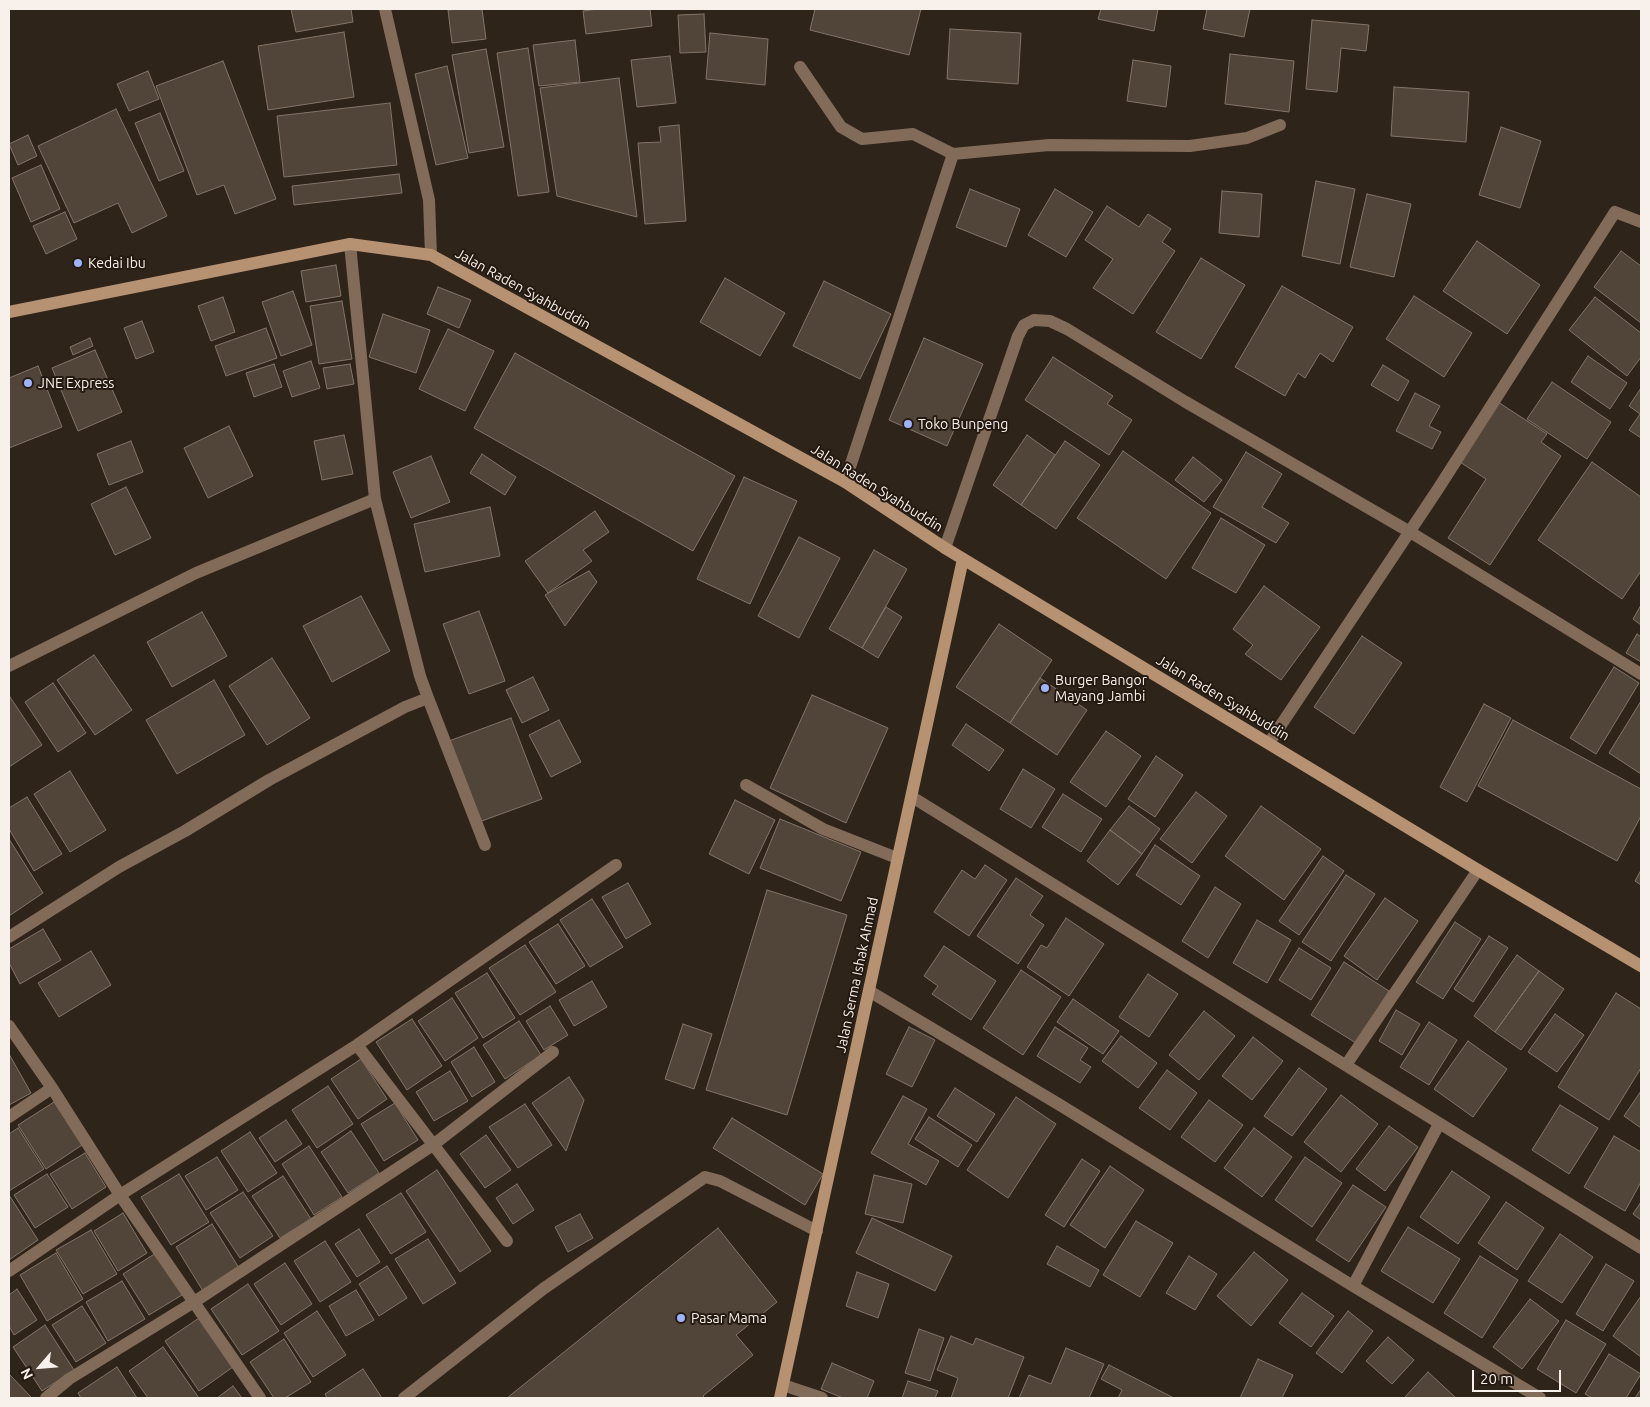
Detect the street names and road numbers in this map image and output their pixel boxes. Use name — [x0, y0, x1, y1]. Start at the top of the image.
street label: Jalan Raden Syahbuddin — [452, 245, 594, 333]
street label: Jalan Raden Syahbuddin — [808, 441, 946, 535]
street label: Jalan Raden Syahbuddin — [1153, 652, 1293, 744]
street label: Jalan Serma Ishak Ahmad — [832, 896, 882, 1054]

